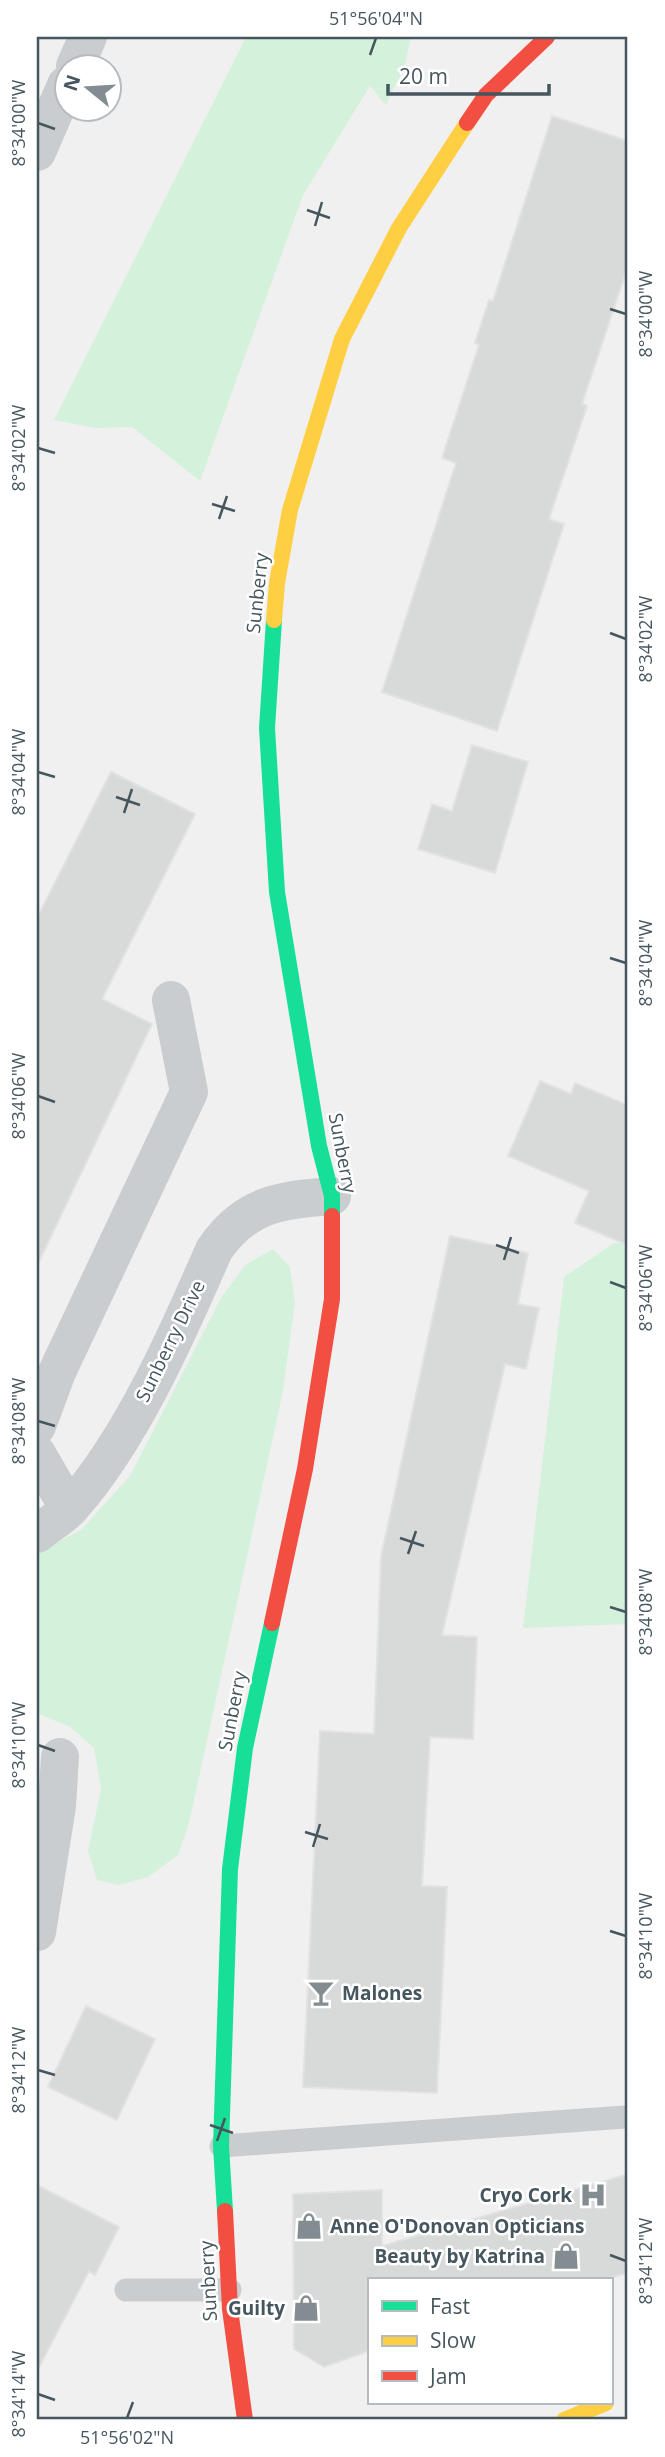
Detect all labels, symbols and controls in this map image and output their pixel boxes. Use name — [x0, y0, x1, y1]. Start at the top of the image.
text: 51°56'04"N — [329, 6, 423, 30]
north arrow — [52, 52, 122, 122]
scale bar — [388, 52, 550, 96]
text: 20 m — [399, 62, 448, 90]
text: N — [57, 71, 87, 94]
text: 8°34'00"W — [6, 79, 30, 166]
text: 8°34'00"W — [633, 270, 657, 357]
text: 8°34'02"W — [6, 404, 30, 491]
street label: Sunberry — [240, 551, 274, 635]
text: 8°34'02"W — [633, 595, 657, 682]
text: 8°34'04"W — [6, 728, 30, 815]
text: 8°34'04"W — [633, 919, 657, 1006]
text: 8°34'06"W — [6, 1052, 30, 1139]
street label: Sunberry — [323, 1111, 364, 1196]
text: 8°34'06"W — [633, 1244, 657, 1331]
street label: Sunberry Drive — [129, 1276, 211, 1406]
text: 8°34'08"W — [6, 1377, 30, 1464]
text: 8°34'08"W — [633, 1568, 657, 1655]
street label: Sunberry — [212, 1668, 253, 1753]
text: 8°34'10"W — [6, 1701, 30, 1788]
text: 8°34'10"W — [633, 1892, 657, 1979]
bar icon: Malones — [306, 1978, 336, 2008]
place label: Malones — [342, 1980, 422, 2006]
text: 8°34'12"W — [6, 2026, 30, 2113]
hospital icon: Cryo Cork — [578, 2180, 608, 2210]
place label: Cryo Cork — [479, 2182, 572, 2208]
shop icon: Anne O'Donovan Opticians — [294, 2211, 324, 2241]
place label: Anne O'Donovan Opticians — [330, 2213, 584, 2239]
text: 8°34'12"W — [633, 2217, 657, 2304]
street label: Sunberry — [193, 2239, 223, 2322]
shop icon: Beauty by Katrina — [551, 2241, 581, 2271]
place label: Beauty by Katrina — [375, 2243, 545, 2269]
legend — [368, 2278, 612, 2404]
text: Fast — [430, 2292, 470, 2320]
shop icon: Guilty — [291, 2293, 321, 2323]
place label: Guilty — [228, 2295, 285, 2321]
text: Slow — [430, 2326, 476, 2354]
text: 8°34'14"W — [6, 2350, 30, 2437]
text: Jam — [428, 2362, 467, 2390]
text: 51°56'02"N — [80, 2425, 174, 2449]

